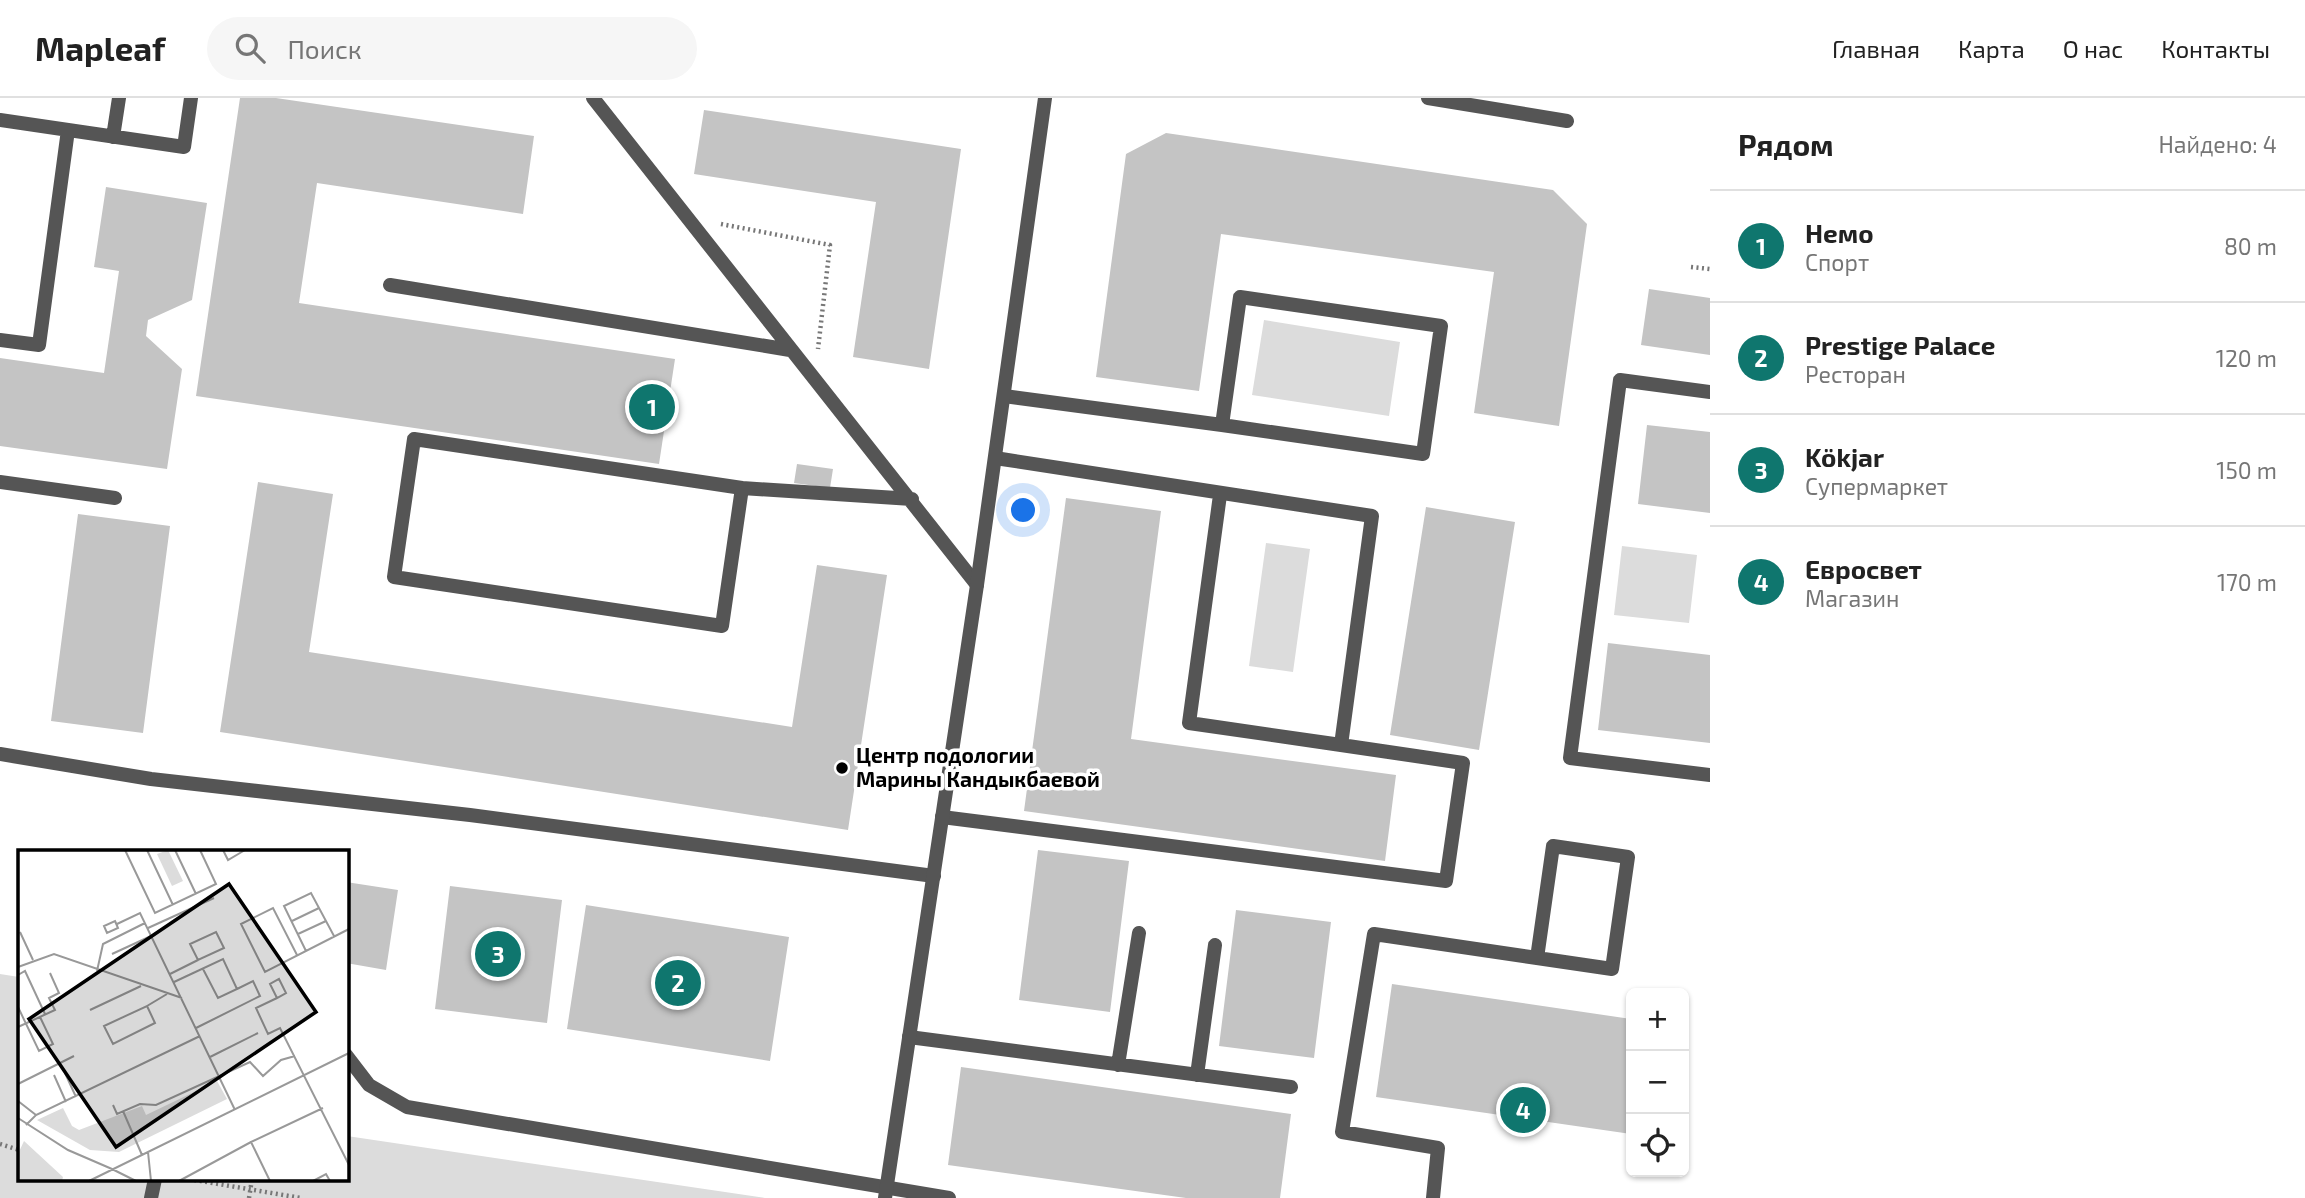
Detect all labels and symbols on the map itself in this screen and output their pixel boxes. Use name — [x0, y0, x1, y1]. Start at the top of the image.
pin: 1 — [629, 381, 675, 433]
your location — [1006, 493, 1040, 527]
place label: Центр подологии Марины Кандыкбаевой — [856, 742, 1100, 791]
marker: Центр подологии Марины Кандыкбаевой — [834, 760, 850, 776]
inset map — [18, 850, 348, 1180]
pin: 3 — [475, 928, 521, 980]
pin: 2 — [655, 957, 701, 1009]
pin: 4 — [1500, 1084, 1546, 1136]

